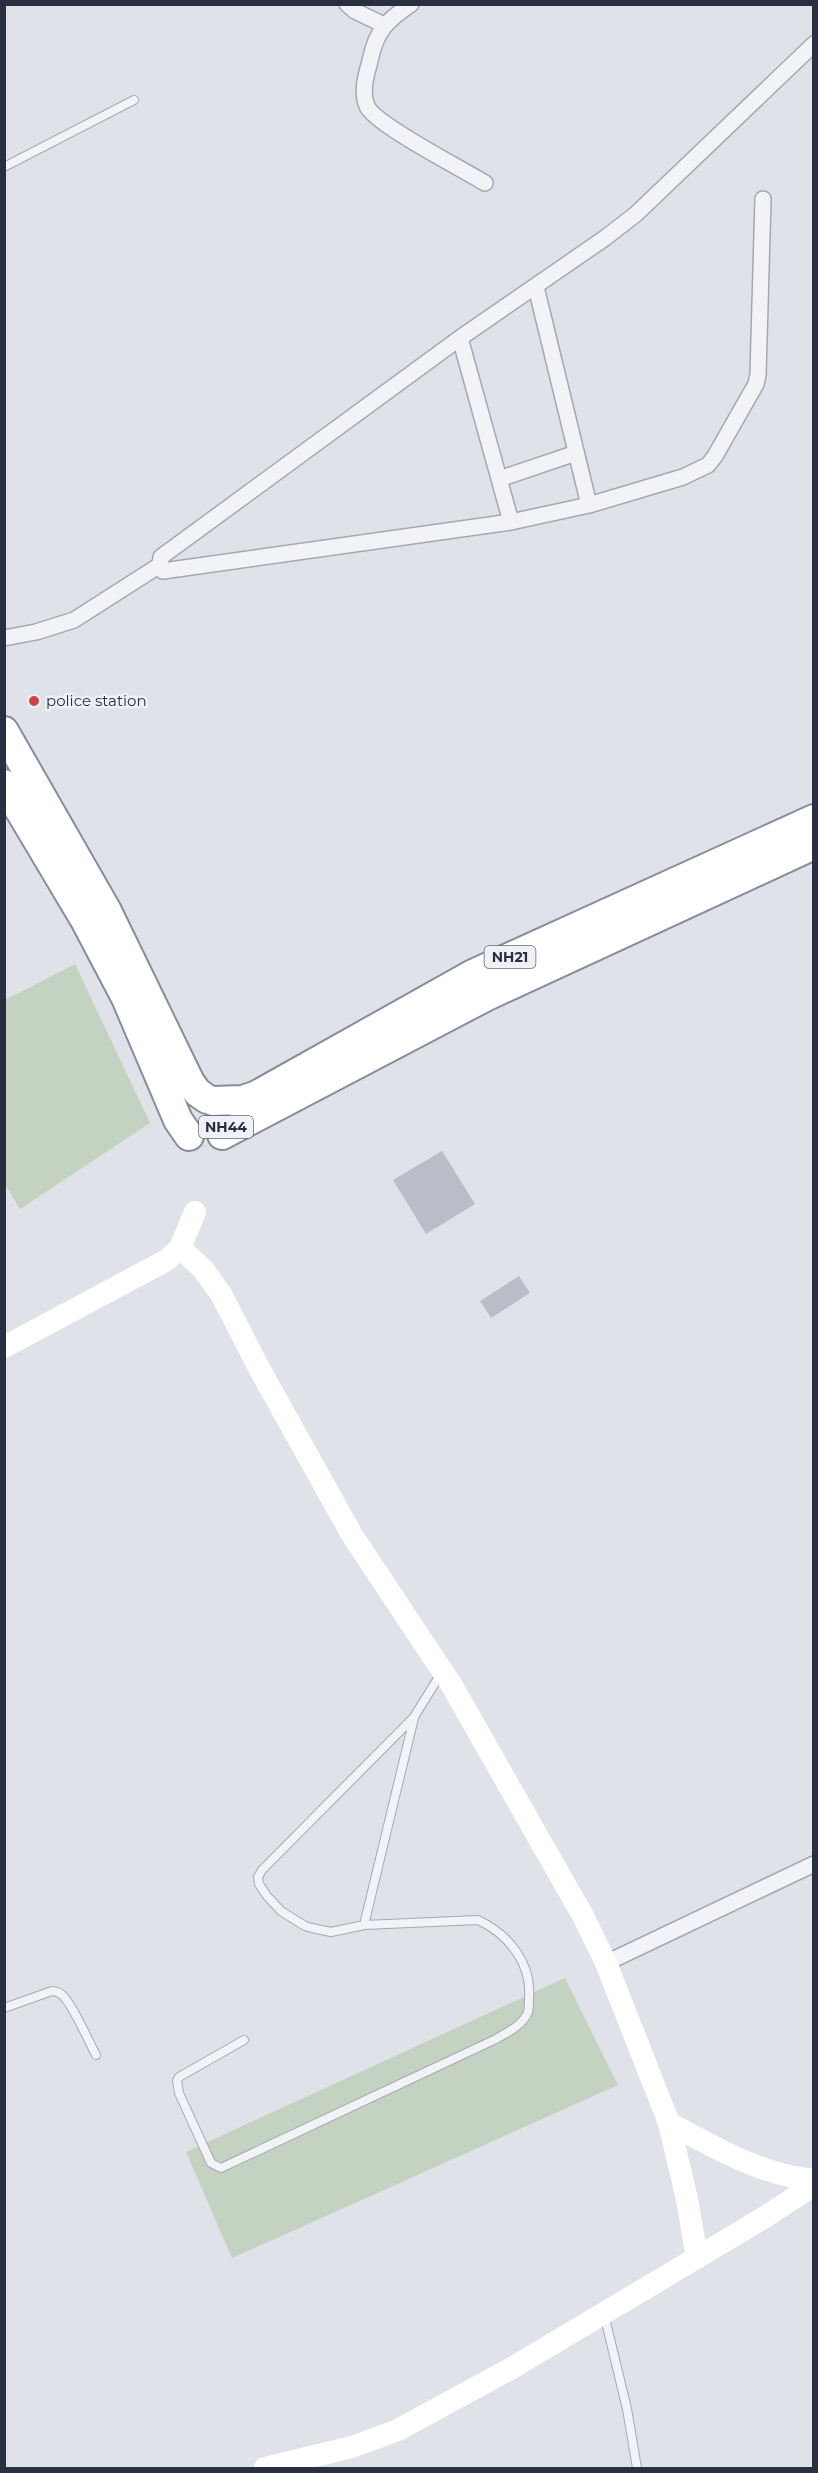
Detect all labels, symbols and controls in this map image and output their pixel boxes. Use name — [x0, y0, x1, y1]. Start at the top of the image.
place label: police station — [46, 691, 147, 710]
marker: police station — [27, 694, 41, 708]
road number: NH21 — [484, 946, 536, 968]
road number: NH44 — [199, 1116, 253, 1138]

